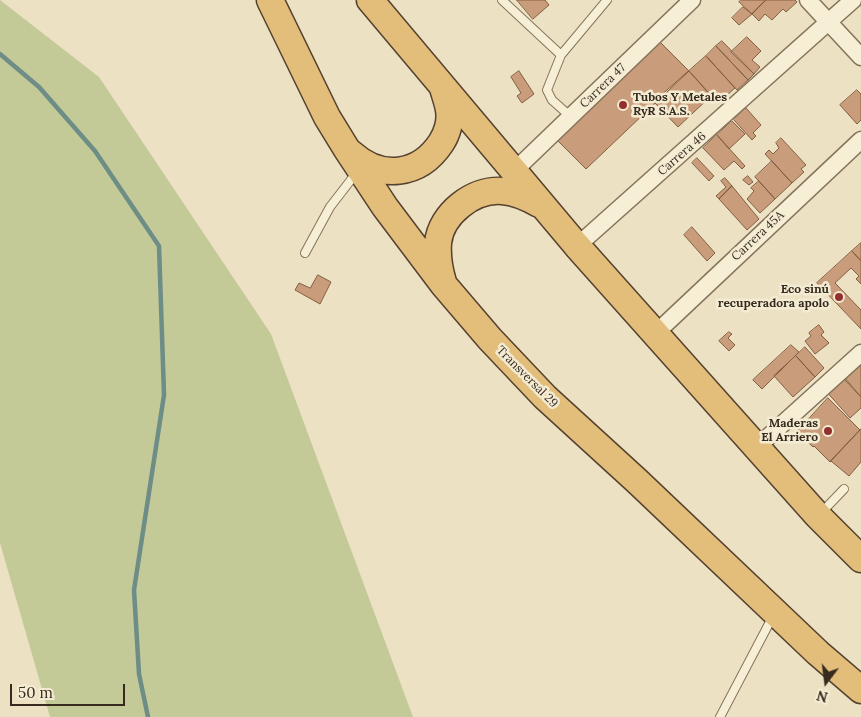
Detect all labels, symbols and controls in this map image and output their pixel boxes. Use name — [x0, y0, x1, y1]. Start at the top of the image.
street label: Carrera 47 — [577, 61, 629, 111]
place label: Tubos Y Metales RyR S.A.S. — [633, 91, 727, 119]
marker: Tubos Y Metales RyR S.A.S. — [617, 99, 629, 111]
street label: Carrera 46 — [655, 129, 709, 179]
street label: Carrera 45A — [729, 208, 787, 264]
place label: Eco sinú recuperadora apolo — [718, 283, 829, 311]
marker: Eco sinú recuperadora apolo — [833, 291, 845, 303]
street label: Transversal 29 — [493, 343, 561, 411]
place label: Maderas El Arriero — [761, 417, 818, 445]
marker: Maderas El Arriero — [822, 425, 834, 437]
north arrow — [801, 657, 851, 707]
scale bar — [12, 674, 128, 706]
text: 50 m — [18, 683, 53, 702]
text: N — [815, 686, 830, 707]

